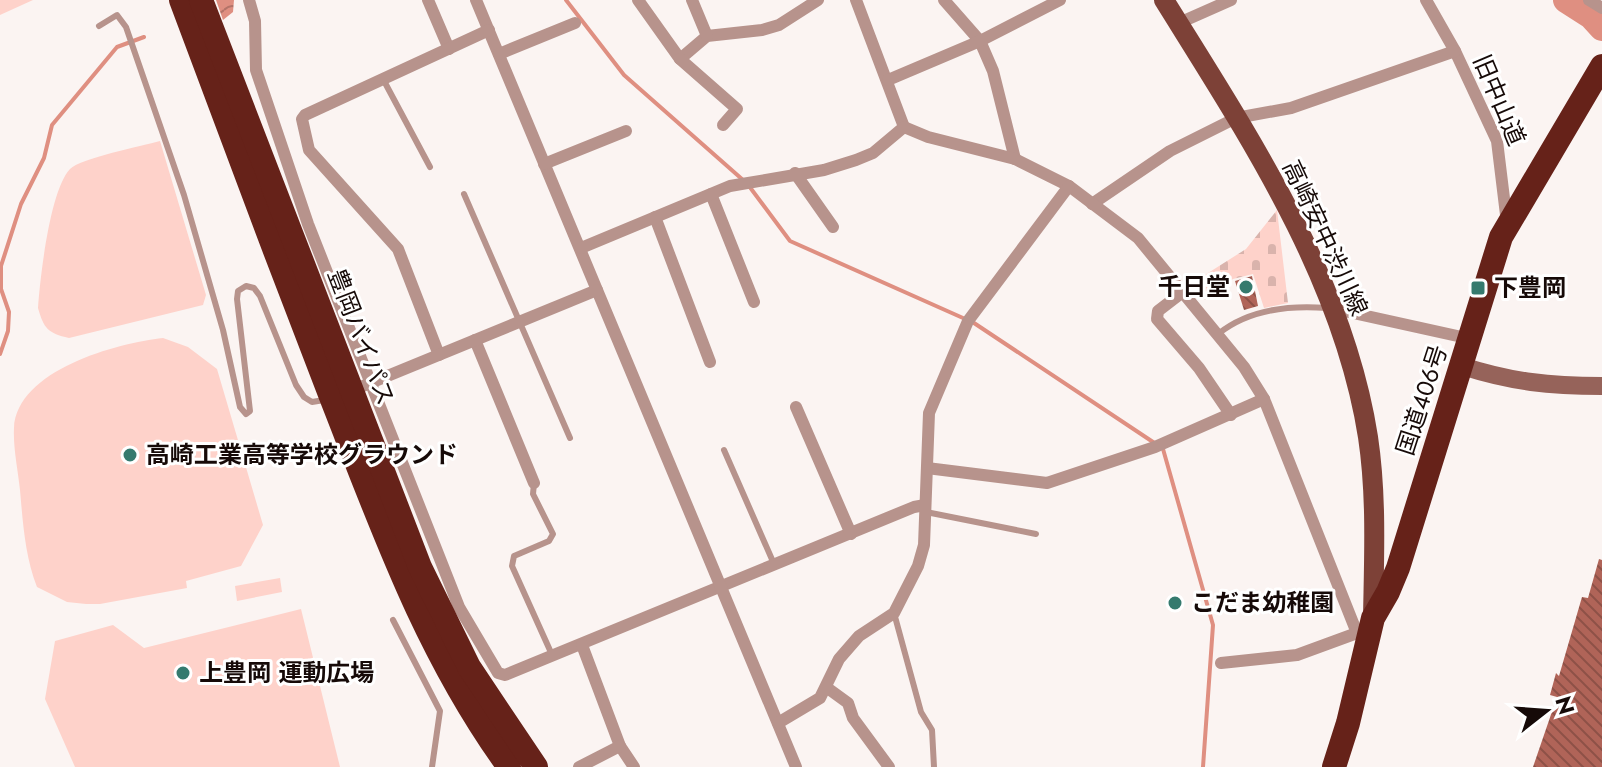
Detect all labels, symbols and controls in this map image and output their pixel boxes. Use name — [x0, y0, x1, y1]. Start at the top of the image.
street label: 旧中山道 — [1465, 49, 1534, 151]
street label: 高崎安中渋川線 — [1274, 154, 1377, 321]
street label: 豊岡バイパス — [319, 264, 404, 410]
place label: 千日堂 — [1158, 269, 1230, 304]
place label: 下豊岡 — [1494, 270, 1566, 305]
marker: 千日堂 — [1237, 278, 1255, 296]
marker: 下豊岡 — [1469, 279, 1487, 297]
street label: 国道406号 — [1387, 340, 1456, 460]
place label: 高崎工業高等学校グラウンド — [146, 437, 458, 472]
marker: 高崎工業高等学校グラウンド — [121, 446, 139, 464]
place label: こだま幼稚園 — [1191, 585, 1335, 620]
marker: こだま幼稚園 — [1166, 594, 1184, 612]
place label: 上豊岡 運動広場 — [199, 655, 374, 690]
marker: 上豊岡 運動広場 — [174, 664, 192, 682]
north arrow — [1506, 671, 1586, 751]
text: N — [1547, 692, 1583, 718]

